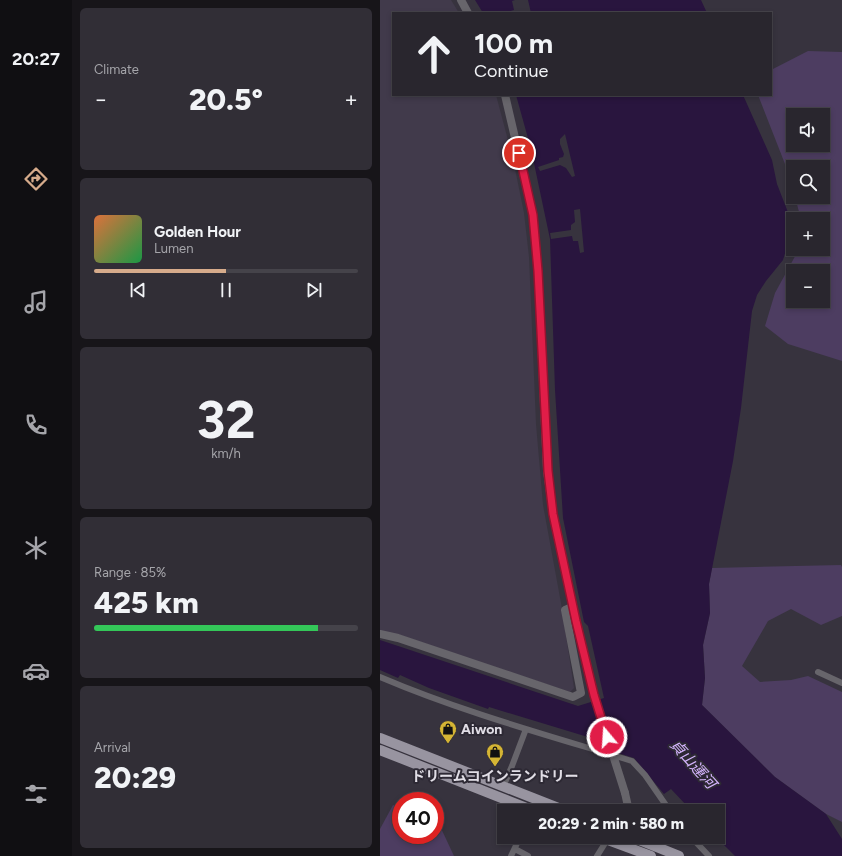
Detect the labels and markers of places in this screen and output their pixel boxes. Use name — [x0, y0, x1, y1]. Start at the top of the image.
pin — [502, 136, 536, 170]
shop icon: Aiwon — [438, 719, 458, 744]
place label: Aiwon — [461, 721, 502, 738]
shop icon: ドリームコインランドリー — [485, 742, 505, 767]
place label: ドリームコインランドリー — [411, 768, 579, 785]

